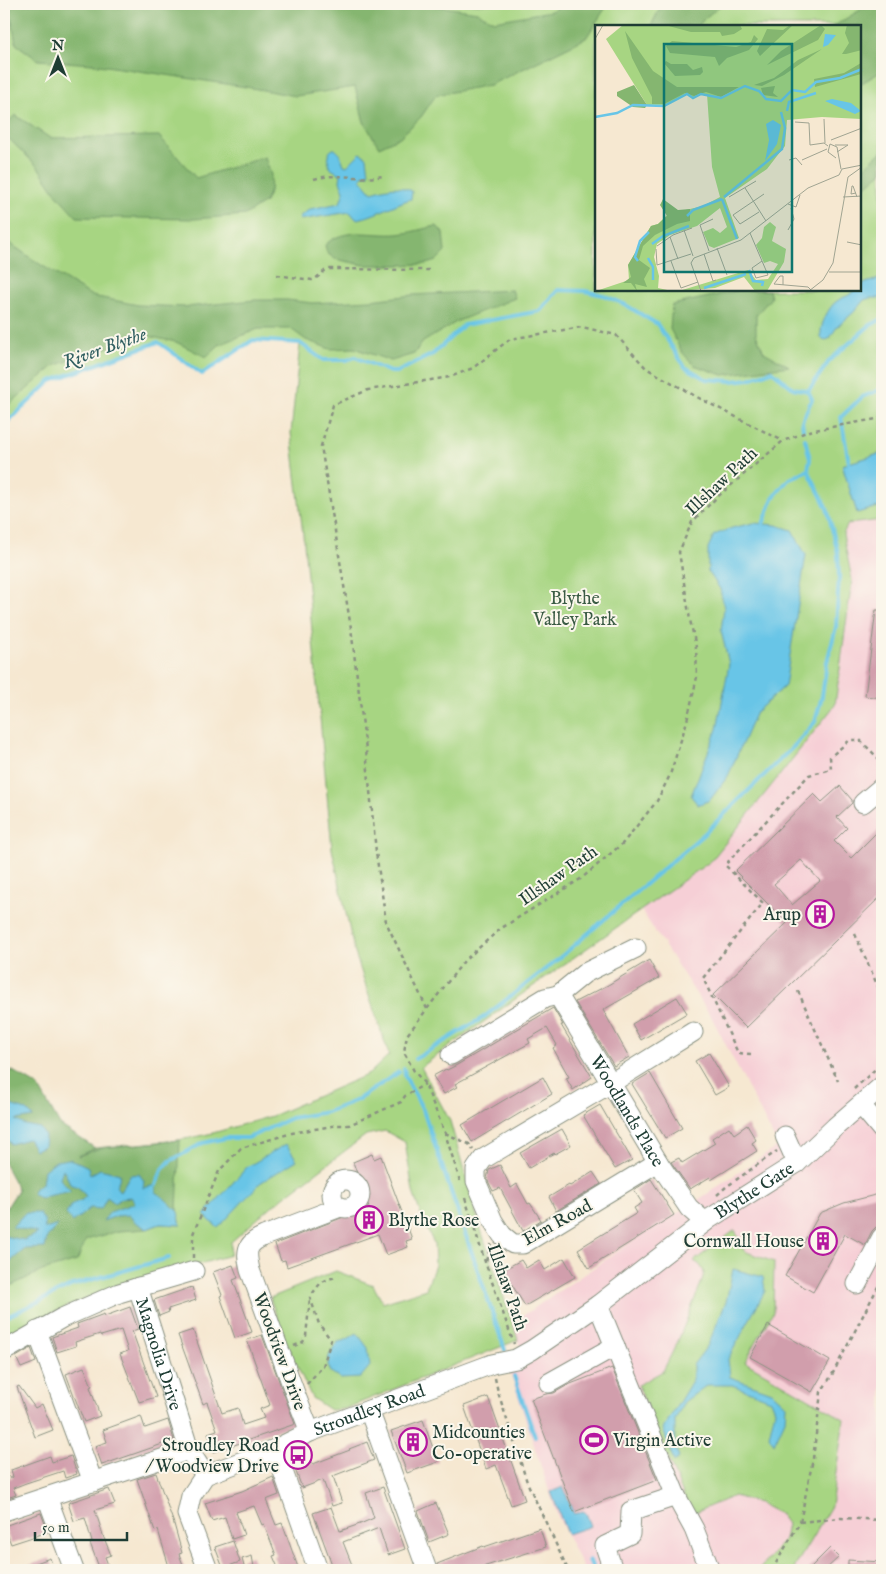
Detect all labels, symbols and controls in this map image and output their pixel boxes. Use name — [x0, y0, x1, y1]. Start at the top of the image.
inset map — [595, 25, 861, 291]
north arrow — [32, 32, 82, 82]
text: N — [51, 37, 64, 55]
water label: River Blythe — [60, 322, 150, 375]
street label: Illshaw Path — [681, 442, 763, 521]
park label: Blythe Valley Park — [532, 588, 617, 632]
street label: Illshaw Path — [515, 841, 603, 912]
building icon: Arup — [805, 899, 835, 929]
place label: Arup — [762, 904, 801, 927]
street label: Woodlands Place — [584, 1051, 668, 1172]
street label: Blythe Gate — [711, 1158, 799, 1225]
street label: Elm Road — [519, 1195, 597, 1252]
building icon: Blythe Rose — [354, 1205, 384, 1235]
place label: Blythe Rose — [388, 1210, 479, 1233]
building icon: Cornwall House — [808, 1226, 838, 1256]
place label: Cornwall House — [683, 1231, 804, 1254]
street label: Illshaw Path — [481, 1241, 532, 1334]
street label: Woodview Drive — [247, 1289, 311, 1414]
street label: Magnolia Drive — [129, 1295, 186, 1414]
street label: Stroudley Road — [311, 1380, 429, 1443]
place label: Midcounties Co-operative — [432, 1422, 532, 1466]
sports icon: Virgin Active — [579, 1425, 609, 1455]
building icon: Midcounties Co-operative — [398, 1427, 428, 1457]
place label: Virgin Active — [612, 1430, 711, 1453]
place label: Stroudley Road / Woodview Drive — [145, 1435, 279, 1479]
bus stop icon: Stroudley Road / Woodview Drive — [283, 1440, 313, 1470]
scale bar — [35, 1509, 128, 1541]
text: 50 m — [42, 1518, 70, 1537]

